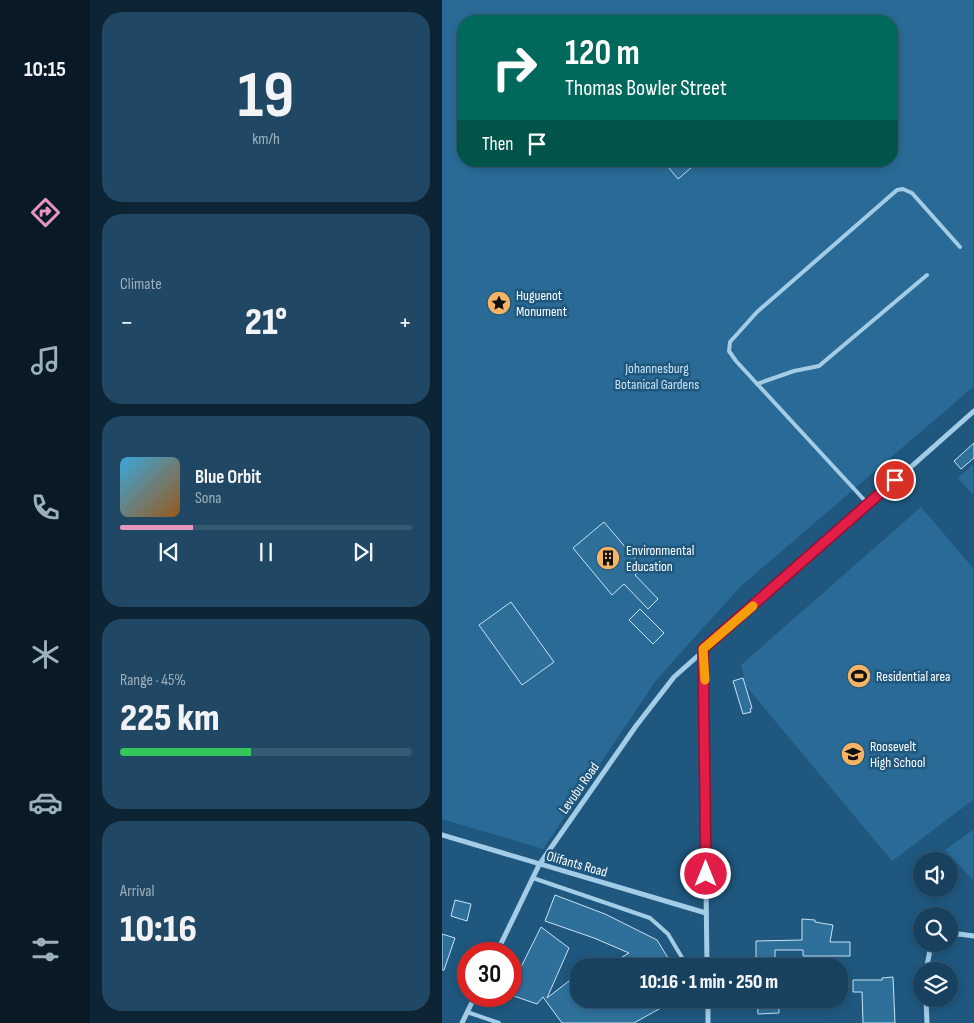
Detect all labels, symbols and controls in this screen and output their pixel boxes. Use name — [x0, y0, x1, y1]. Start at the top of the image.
text: 120 m — [565, 32, 640, 75]
icon: right — [482, 35, 547, 100]
text: 10:15 — [24, 56, 66, 83]
text: 19 — [238, 58, 294, 136]
text: Thomas Bowler Street — [565, 75, 727, 102]
text: km/h — [252, 130, 280, 149]
icon: arrive — [523, 130, 551, 158]
text: Then — [482, 133, 513, 156]
icon: directions — [28, 195, 63, 230]
text: Climate — [120, 275, 162, 294]
place label: Huguenot Monument — [516, 287, 567, 320]
place icon: Huguenot Monument — [486, 290, 512, 316]
text: 21° — [245, 300, 287, 345]
text: − — [120, 306, 134, 339]
text: + — [398, 306, 412, 339]
icon: music — [28, 343, 63, 378]
park label: Johannesburg Botanical Gardens — [615, 360, 699, 393]
pin — [874, 459, 916, 501]
text: Blue Orbit — [195, 466, 261, 489]
icon: arrive — [881, 466, 909, 494]
text: Sona — [195, 489, 222, 508]
icon: phone — [28, 490, 63, 525]
icon: previous — [155, 538, 183, 566]
icon: pause — [252, 538, 280, 566]
icon: next — [349, 538, 377, 566]
place label: Environmental Education — [626, 542, 694, 575]
building icon: Environmental Education — [595, 545, 621, 571]
icon: climate — [28, 637, 63, 672]
sports icon: Residential area — [846, 663, 872, 689]
place label: Residential area — [876, 668, 950, 685]
text: Range · 45% — [120, 671, 186, 690]
text: 225 km — [120, 696, 220, 741]
place label: Roosevelt High School — [870, 738, 925, 771]
school or university icon: Roosevelt High School — [840, 741, 866, 767]
street label: Levubu Road — [555, 759, 603, 817]
icon: car — [28, 785, 63, 820]
street label: Olifants Road — [545, 847, 610, 881]
position arrow — [679, 847, 731, 899]
map controls — [913, 852, 958, 1007]
button: sound — [913, 852, 958, 897]
text: Arrival — [120, 882, 154, 901]
text: 10:16 — [120, 907, 197, 952]
button: search — [913, 907, 958, 952]
icon: filters — [28, 932, 63, 967]
speed limit sign: 30 — [457, 942, 522, 1007]
button: layers — [913, 962, 958, 1007]
text: 10:16 · 1 min · 250 m — [640, 971, 778, 994]

